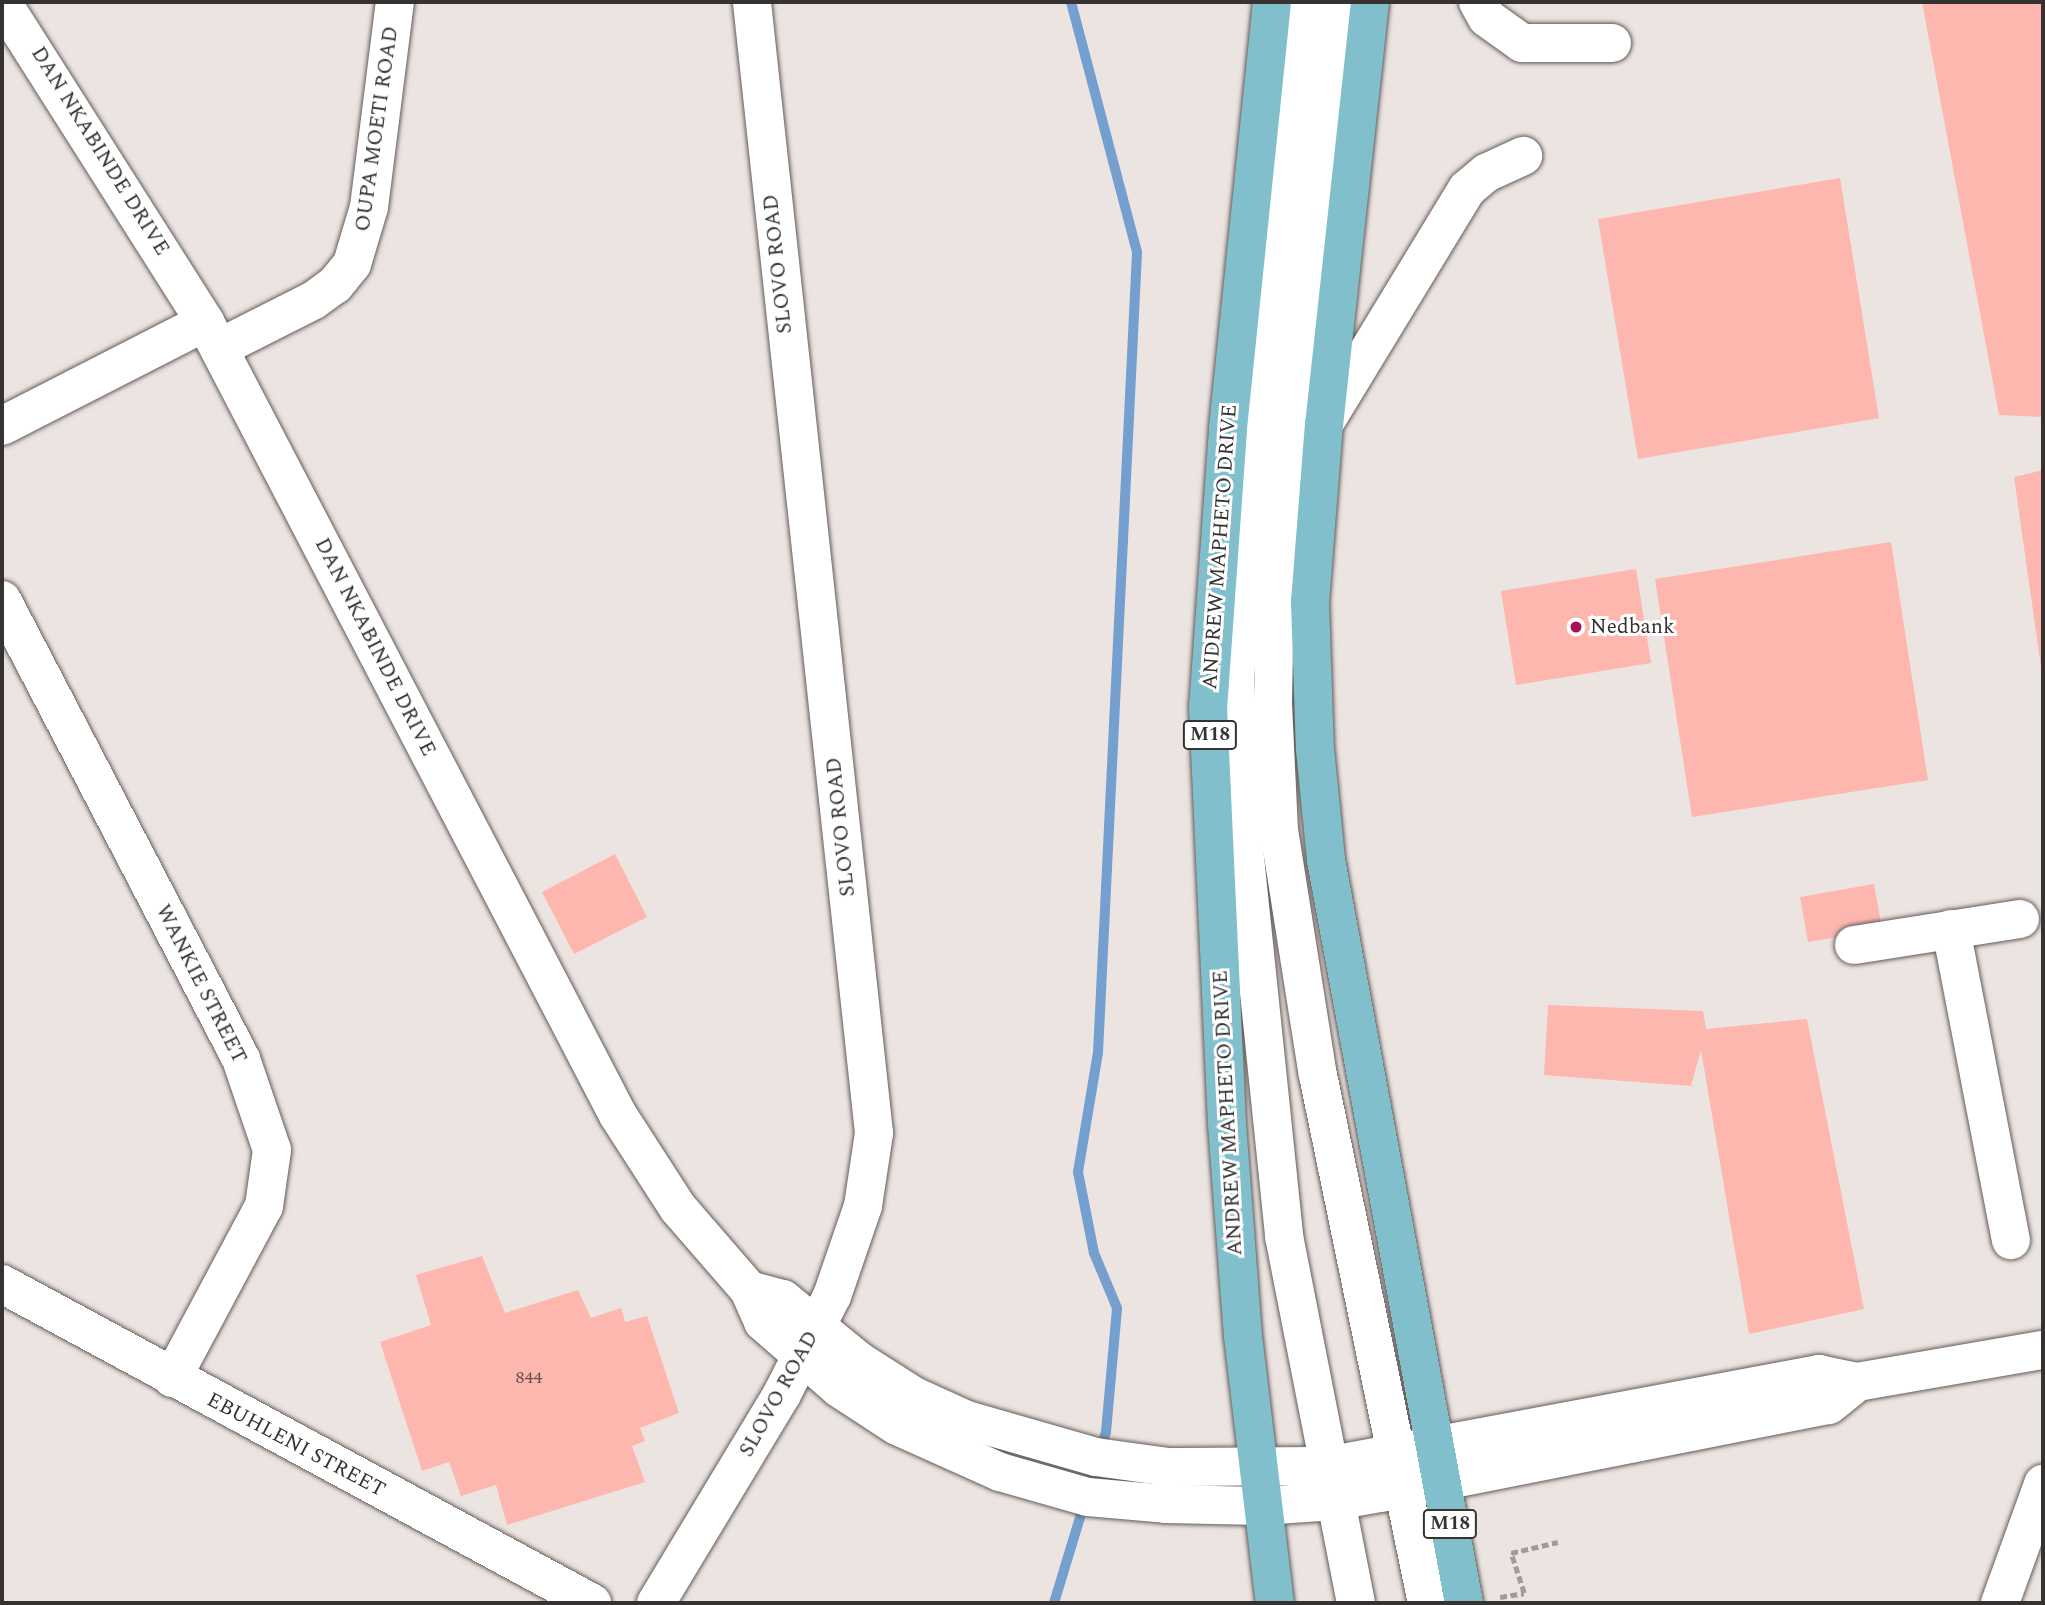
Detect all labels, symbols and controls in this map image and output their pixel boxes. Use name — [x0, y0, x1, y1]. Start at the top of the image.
street label: OUPA MOETI ROAD — [350, 25, 404, 233]
street label: DAN NKABINDE DRIVE — [25, 42, 175, 260]
street label: SLOVO ROAD — [758, 193, 798, 335]
street label: ANDREW MAPHETO DRIVE — [1197, 404, 1243, 690]
street label: DAN NKABINDE DRIVE — [309, 534, 441, 760]
place label: Nedbank — [1590, 614, 1675, 640]
marker: Nedbank — [1568, 619, 1584, 635]
road number: M18 — [1182, 720, 1238, 750]
street label: SLOVO ROAD — [821, 756, 861, 898]
street label: WANKIE STREET — [150, 900, 252, 1068]
street label: ANDREW MAPHETO DRIVE — [1208, 970, 1248, 1256]
street label: SLOVO ROAD — [734, 1327, 824, 1461]
house number: 844 — [516, 1367, 542, 1389]
street label: EBUHLENI STREET — [202, 1387, 390, 1503]
road number: M18 — [1422, 1508, 1478, 1540]

